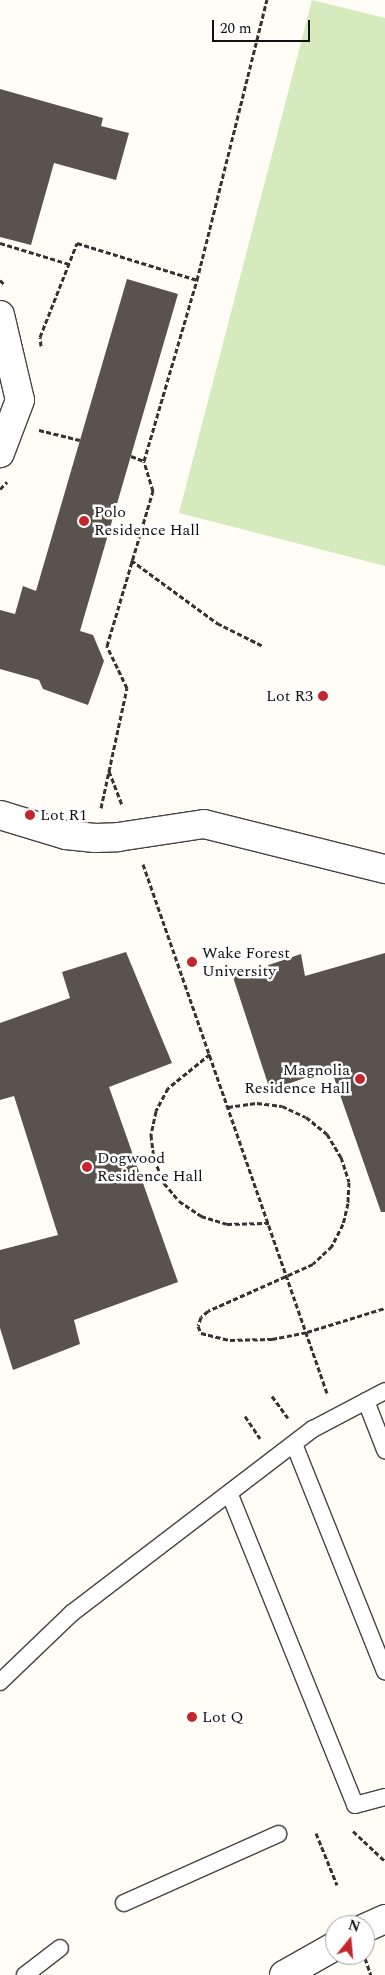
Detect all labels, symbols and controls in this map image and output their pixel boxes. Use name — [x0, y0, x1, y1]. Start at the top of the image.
scale bar — [215, 10, 312, 42]
text: 20 m — [220, 17, 252, 40]
place label: Polo Residence Hall — [94, 502, 200, 540]
marker: Polo Residence Hall — [78, 515, 90, 527]
place label: Lot R3 — [266, 686, 313, 706]
marker: Lot R3 — [317, 690, 329, 702]
place label: Lot R1 — [40, 805, 87, 825]
marker: Lot R1 — [24, 809, 36, 821]
place label: Wake Forest University — [202, 943, 290, 981]
marker: Wake Forest University — [186, 956, 198, 968]
place label: Magnolia Residence Hall — [244, 1060, 350, 1098]
marker: Magnolia Residence Hall — [354, 1073, 366, 1085]
place label: Dogwood Residence Hall — [97, 1148, 203, 1186]
marker: Dogwood Residence Hall — [81, 1161, 93, 1173]
place label: Lot Q — [202, 1707, 243, 1727]
marker: Lot Q — [186, 1711, 198, 1723]
text: N — [346, 1914, 363, 1938]
north arrow — [325, 1915, 375, 1965]

